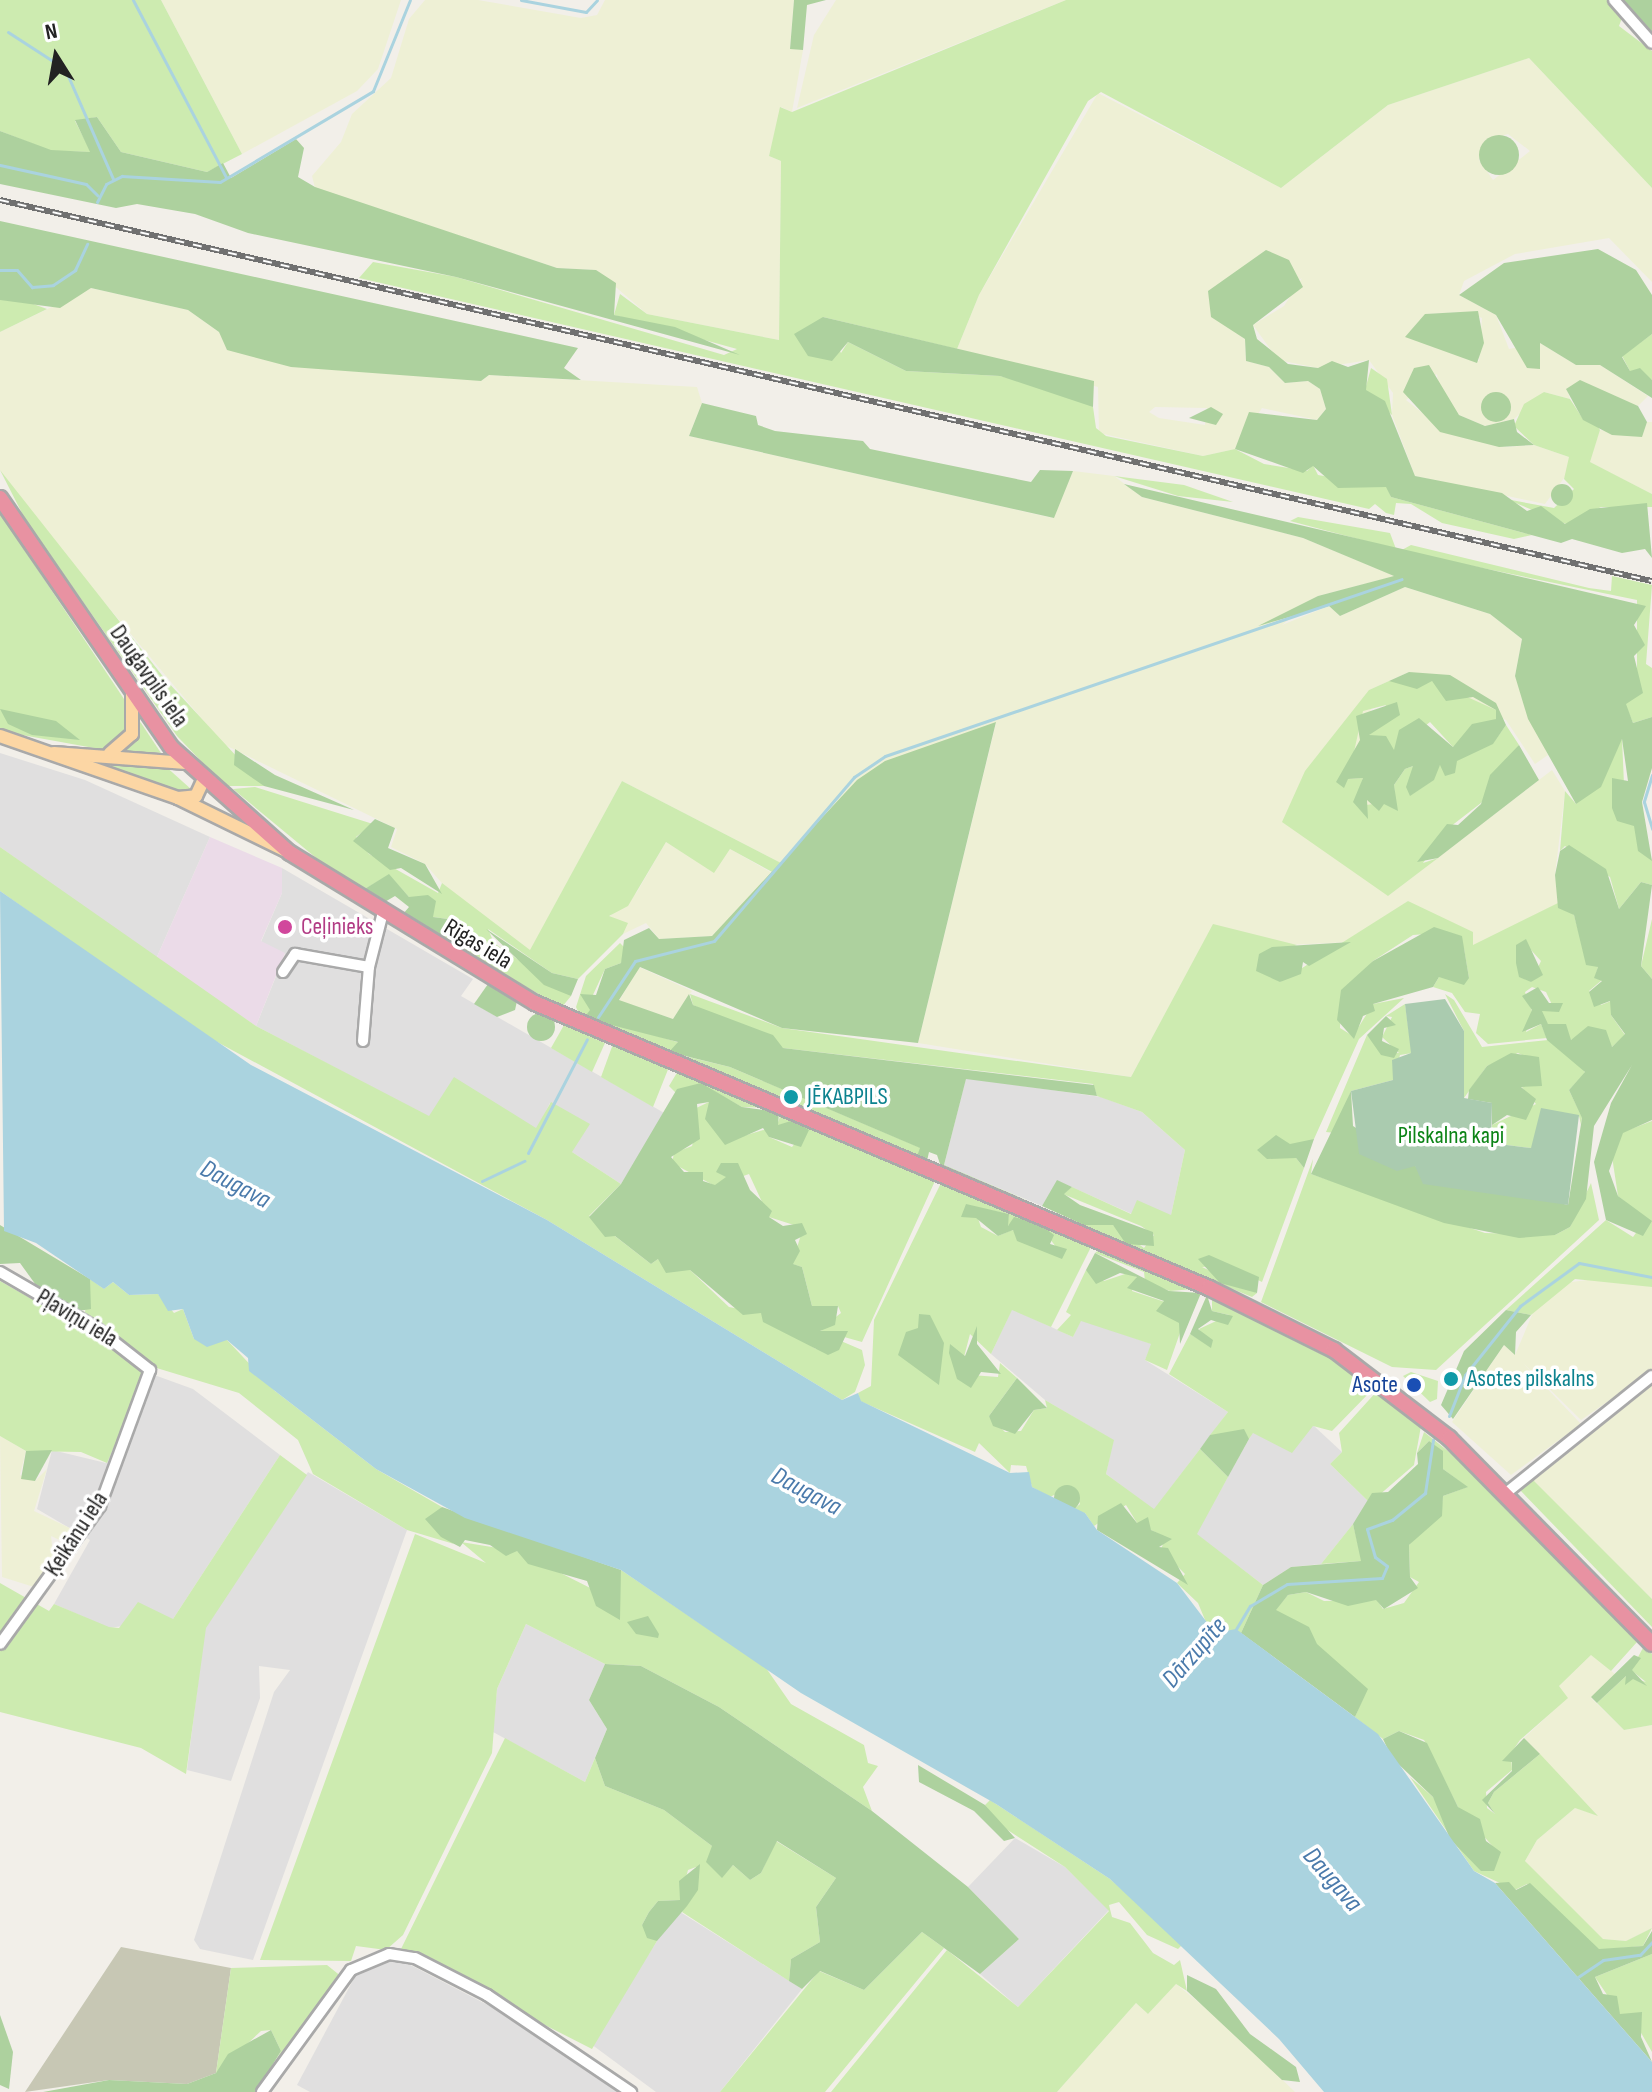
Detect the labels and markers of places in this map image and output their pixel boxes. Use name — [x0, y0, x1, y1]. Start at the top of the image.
place label: Ceļinieks — [301, 913, 373, 941]
marker: Ceļinieks — [276, 918, 294, 936]
place label: JĒKABPILS — [807, 1083, 888, 1111]
marker: JĒKABPILS — [782, 1088, 800, 1106]
place label: Asotes pilskalns — [1467, 1365, 1594, 1393]
marker: Asotes pilskalns — [1442, 1370, 1460, 1388]
place label: Asote — [1352, 1371, 1398, 1399]
marker: Asote — [1405, 1376, 1423, 1394]

